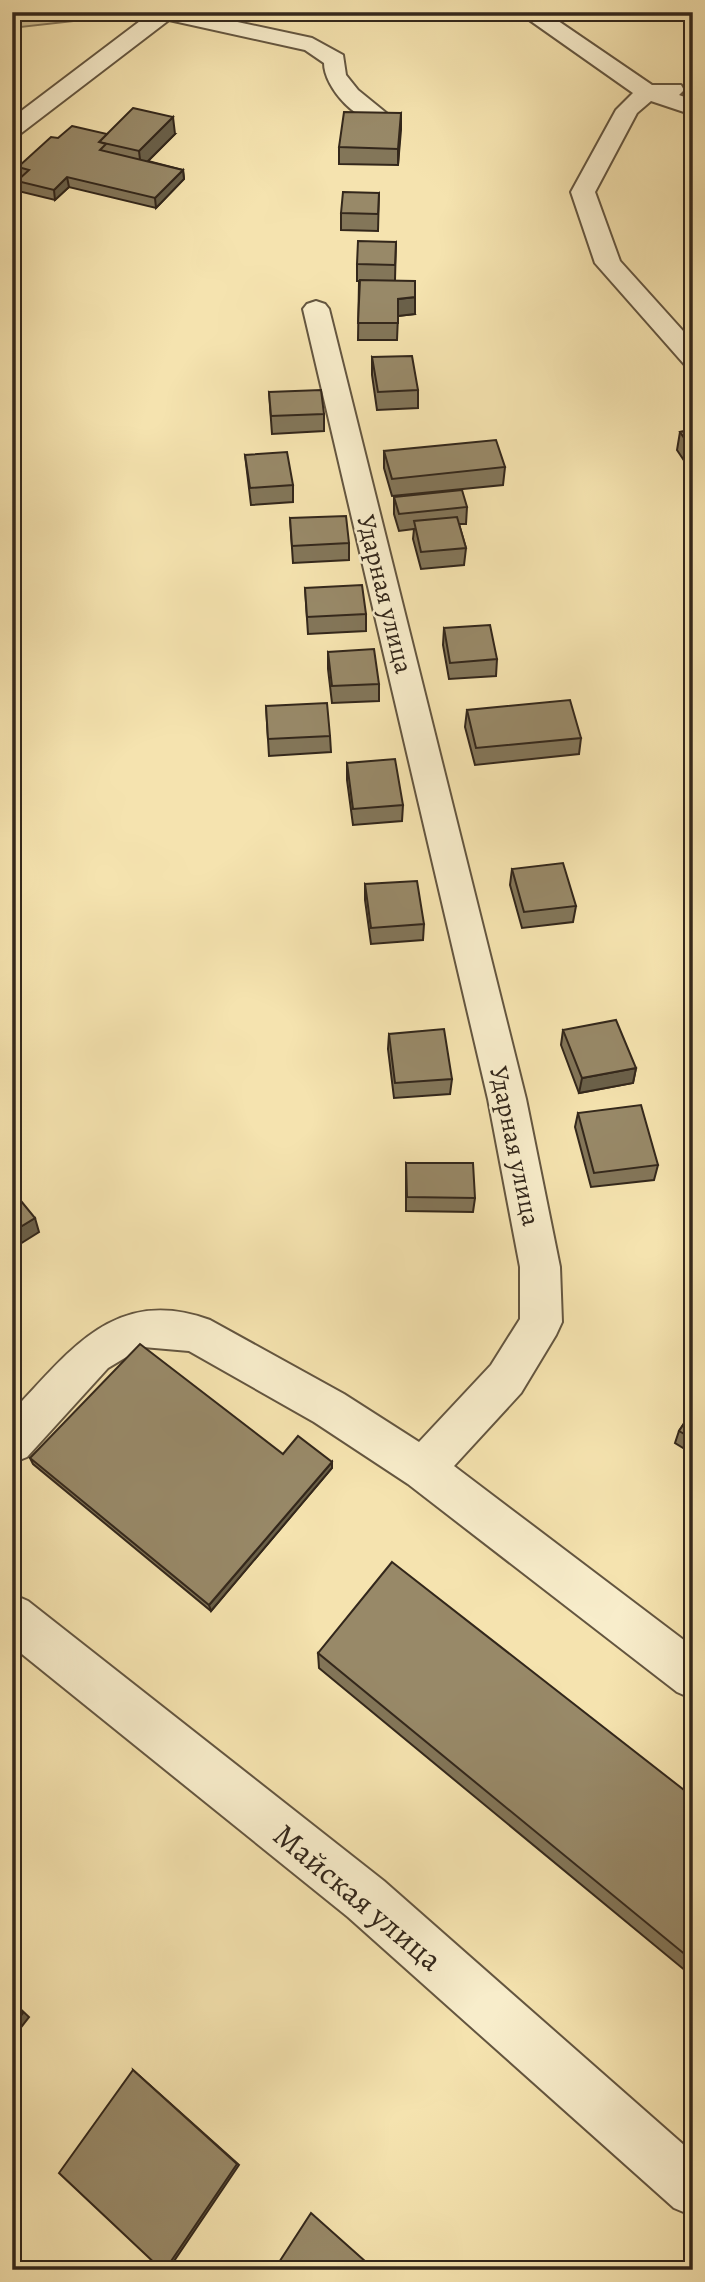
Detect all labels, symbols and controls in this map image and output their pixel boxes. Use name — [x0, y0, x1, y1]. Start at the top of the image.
street label: Ударная улица — [348, 511, 422, 677]
street label: Ударная улица — [481, 1063, 549, 1229]
street label: Майская улица — [264, 1813, 452, 1981]

